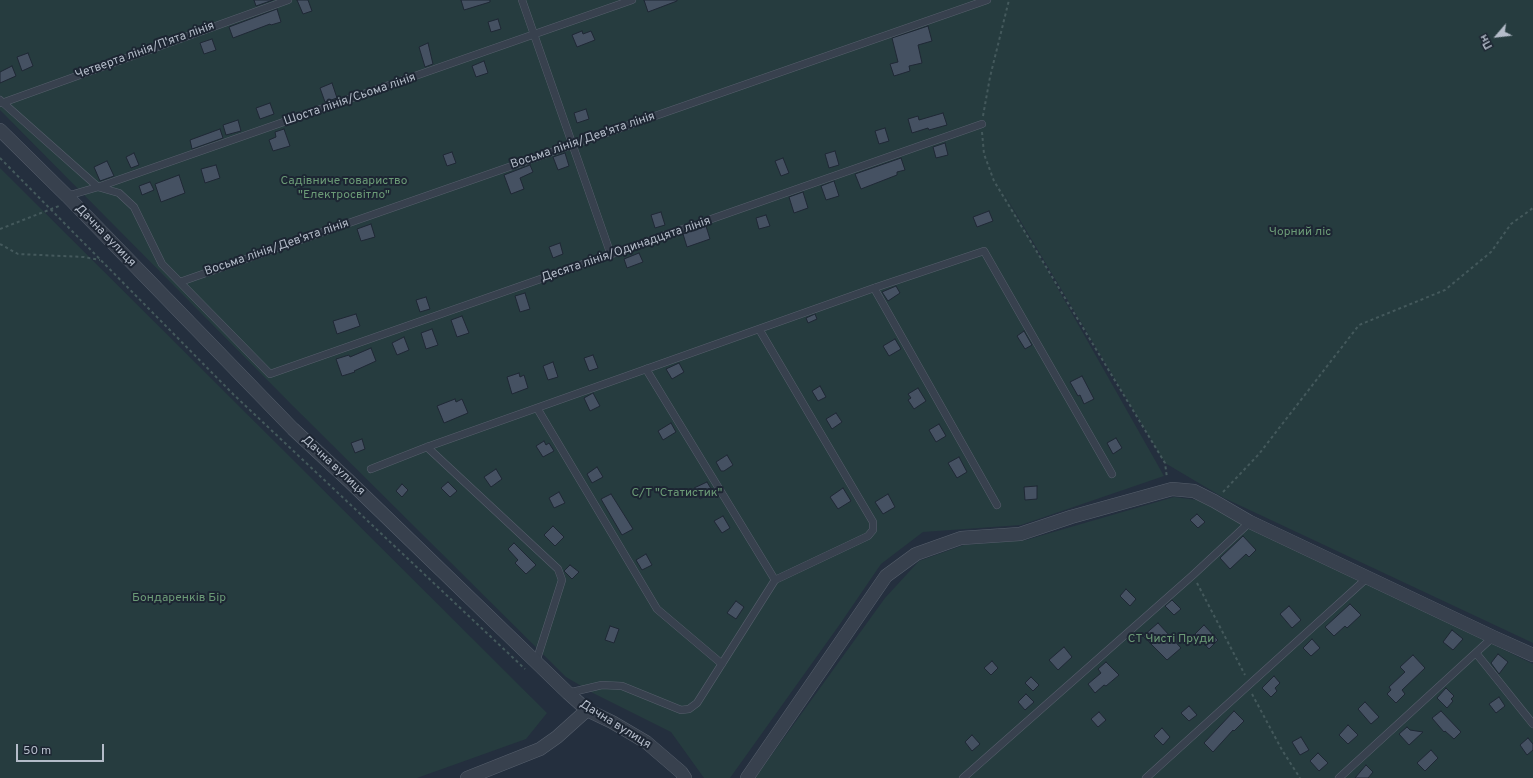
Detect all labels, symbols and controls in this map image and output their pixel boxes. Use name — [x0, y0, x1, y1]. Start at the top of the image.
north arrow — [1477, 16, 1517, 56]
street label: Четверта лінія/П'ята лінія — [73, 19, 217, 83]
text: Пн — [1477, 32, 1496, 51]
street label: Шоста лінія/Сьома лінія — [282, 71, 418, 129]
street label: Восьма лінія/Дев'ята лінія — [509, 109, 657, 173]
park label: Садівниче товариство "Електросвітло" — [281, 175, 407, 203]
street label: Дачна вулиця — [72, 202, 138, 270]
street label: Десята лінія/Одинадцята лінія — [539, 214, 713, 286]
street label: Восьма лінія/Дев'ята лінія — [203, 216, 351, 280]
park label: Чорний ліс — [1269, 226, 1331, 240]
street label: Дачна вулиця — [298, 433, 368, 499]
park label: С/Т "Статистик" — [632, 487, 722, 501]
park label: Бондаренків Бір — [132, 592, 226, 606]
park label: СТ Чисті Пруди — [1128, 633, 1214, 647]
street label: Дачна вулиця — [577, 697, 653, 753]
scale bar — [18, 736, 106, 762]
text: 50 m — [23, 743, 51, 759]

